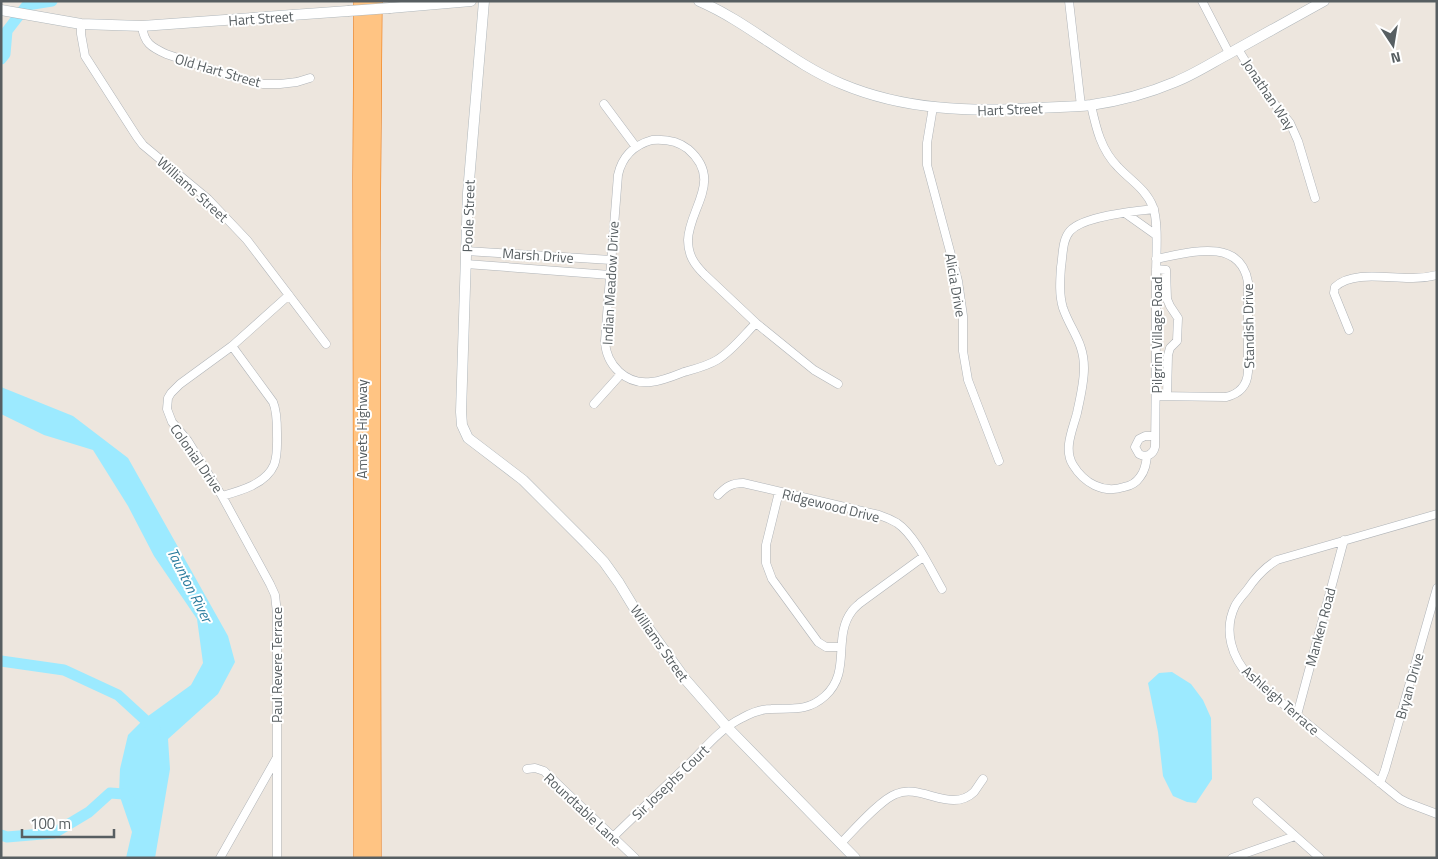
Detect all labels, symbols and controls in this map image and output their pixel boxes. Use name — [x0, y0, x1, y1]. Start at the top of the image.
street label: Hart Street — [228, 5, 294, 31]
north arrow — [1368, 20, 1418, 70]
text: N — [1389, 47, 1403, 69]
street label: Old Hart Street — [173, 48, 263, 92]
street label: Jonathan Way — [1237, 54, 1301, 134]
street label: Hart Street — [977, 97, 1043, 121]
street label: Williams Street — [153, 151, 233, 227]
street label: Poole Street — [456, 179, 480, 253]
street label: Indian Meadow Drive — [596, 221, 624, 345]
street label: Marsh Drive — [502, 242, 574, 268]
street label: Alicia Drive — [940, 251, 972, 319]
street label: Pilgrim Village Road — [1146, 277, 1167, 393]
street label: Standish Drive — [1237, 283, 1259, 369]
street label: Amvets Highway — [351, 379, 372, 479]
street label: Colonial Drive — [165, 419, 229, 497]
street label: Ridgewood Drive — [780, 483, 882, 527]
water label: Taunton River — [161, 544, 220, 628]
street label: Manken Road — [1299, 585, 1341, 669]
street label: Williams Street — [626, 600, 694, 686]
street label: Paul Revere Terrace — [266, 607, 287, 723]
street label: Bryan Drive — [1389, 650, 1429, 722]
street label: Ashleigh Terrace — [1238, 660, 1324, 740]
street label: Sir Josephs Court — [627, 740, 713, 824]
street label: Roundtable Lane — [540, 767, 626, 851]
scale bar — [22, 806, 115, 838]
text: 100 m — [30, 812, 71, 835]

